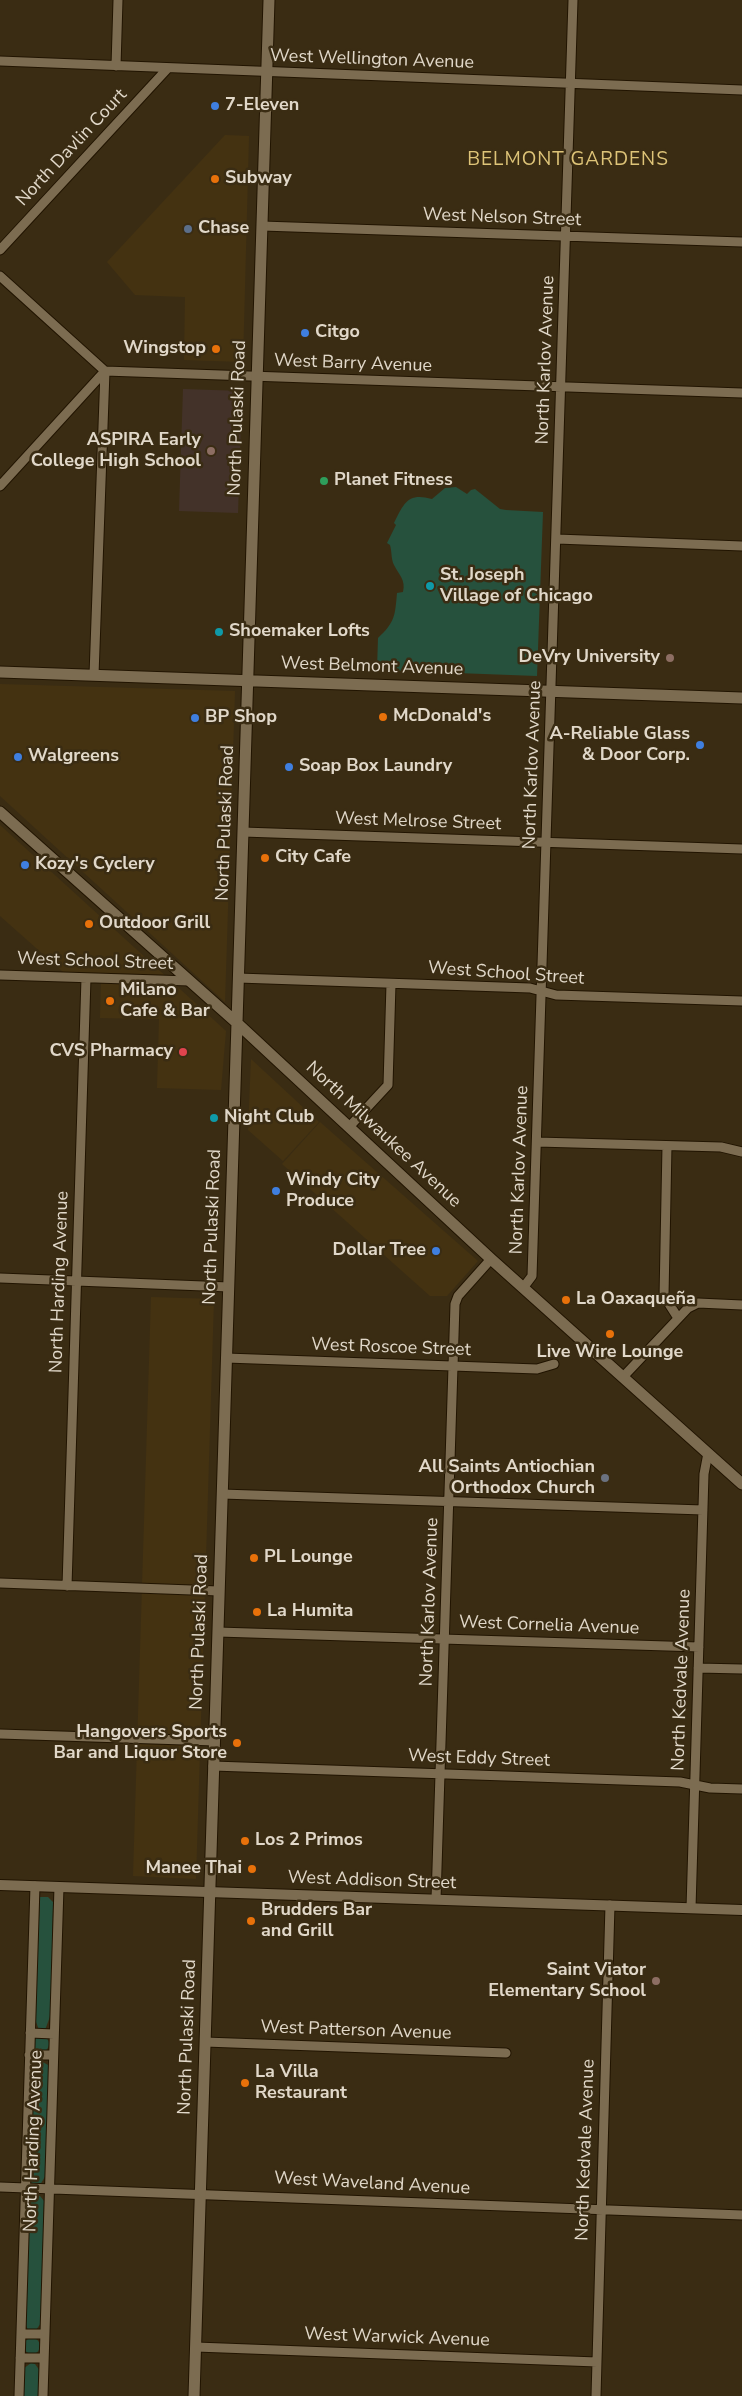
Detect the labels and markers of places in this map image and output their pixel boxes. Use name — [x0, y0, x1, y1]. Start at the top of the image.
place label: 7-Eleven — [225, 95, 299, 117]
marker: 7-Eleven — [209, 100, 221, 112]
place label: Subway — [225, 168, 292, 190]
marker: Subway — [209, 173, 221, 185]
place label: Chase — [198, 218, 249, 240]
marker: Chase — [182, 223, 194, 235]
place label: Citgo — [315, 322, 360, 344]
marker: Citgo — [299, 327, 311, 339]
place label: Wingstop — [123, 338, 206, 360]
marker: Wingstop — [210, 343, 222, 355]
place label: ASPIRA Early College High School — [31, 430, 201, 472]
marker: ASPIRA Early College High School — [205, 445, 217, 457]
place label: Planet Fitness — [334, 470, 453, 492]
marker: Planet Fitness — [318, 475, 330, 487]
place label: St. Joseph Village of Chicago — [440, 565, 593, 608]
marker: St. Joseph Village of Chicago — [424, 580, 436, 592]
place label: Shoemaker Lofts — [229, 621, 370, 643]
marker: Shoemaker Lofts — [213, 626, 225, 638]
place label: DeVry University — [518, 647, 660, 669]
marker: DeVry University — [664, 652, 676, 664]
place label: McDonald's — [393, 706, 491, 728]
place label: BP Shop — [205, 707, 277, 729]
marker: McDonald's — [377, 711, 389, 723]
marker: BP Shop — [189, 712, 201, 724]
place label: A-Reliable Glass & Door Corp. — [550, 724, 690, 766]
marker: A-Reliable Glass & Door Corp. — [694, 739, 706, 751]
place label: Walgreens — [28, 746, 119, 768]
marker: Walgreens — [12, 751, 24, 763]
place label: Soap Box Laundry — [299, 756, 452, 778]
marker: Soap Box Laundry — [283, 761, 295, 773]
place label: City Cafe — [275, 847, 351, 869]
marker: City Cafe — [259, 852, 271, 864]
place label: Kozy's Cyclery — [35, 854, 155, 876]
marker: Kozy's Cyclery — [19, 859, 31, 871]
place label: Outdoor Grill — [99, 913, 210, 935]
marker: Outdoor Grill — [83, 918, 95, 930]
place label: Milano Cafe & Bar — [120, 980, 210, 1022]
marker: Milano Cafe & Bar — [104, 995, 116, 1007]
place label: CVS Pharmacy — [49, 1041, 173, 1063]
marker: CVS Pharmacy — [177, 1046, 189, 1058]
place label: Night Club — [224, 1107, 314, 1129]
marker: Night Club — [208, 1112, 220, 1124]
place label: Windy City Produce — [286, 1170, 380, 1212]
marker: Windy City Produce — [270, 1185, 282, 1197]
place label: Dollar Tree — [332, 1240, 426, 1262]
marker: Dollar Tree — [430, 1245, 442, 1257]
place label: La Oaxaqueña — [576, 1289, 696, 1311]
marker: La Oaxaqueña — [560, 1294, 572, 1306]
marker: Live Wire Lounge — [604, 1328, 616, 1340]
place label: Live Wire Lounge — [537, 1342, 683, 1364]
place label: All Saints Antiochian Orthodox Church — [419, 1457, 595, 1500]
marker: All Saints Antiochian Orthodox Church — [599, 1472, 611, 1484]
place label: PL Lounge — [264, 1547, 353, 1569]
marker: PL Lounge — [248, 1552, 260, 1564]
place label: La Humita — [267, 1601, 353, 1623]
marker: La Humita — [251, 1606, 263, 1618]
place label: Hangovers Sports Bar and Liquor Store — [53, 1722, 227, 1765]
marker: Hangovers Sports Bar and Liquor Store — [231, 1737, 243, 1749]
place label: Los 2 Primos — [255, 1830, 363, 1852]
marker: Los 2 Primos — [239, 1835, 251, 1847]
place label: Manee Thai — [145, 1858, 242, 1880]
marker: Manee Thai — [246, 1863, 258, 1875]
place label: Brudders Bar and Grill — [261, 1900, 372, 1942]
marker: Brudders Bar and Grill — [245, 1915, 257, 1927]
place label: Saint Viator Elementary School — [488, 1960, 646, 2002]
marker: Saint Viator Elementary School — [650, 1975, 662, 1987]
place label: La Villa Restaurant — [255, 2062, 347, 2104]
marker: La Villa Restaurant — [239, 2077, 251, 2089]

